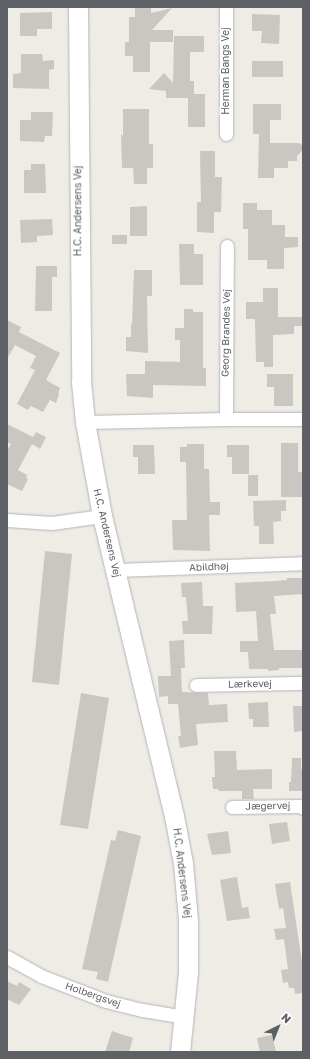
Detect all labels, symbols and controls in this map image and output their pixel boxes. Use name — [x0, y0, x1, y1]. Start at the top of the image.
street label: Herman Bangs Vej — [220, 27, 232, 115]
street label: H.C. Andersens Vej — [72, 166, 84, 256]
street label: Georg Brandes Vej — [219, 289, 233, 377]
street label: H.C. Andersens Vej — [91, 487, 123, 579]
street label: Abildhøj — [189, 560, 229, 574]
street label: Lærkevej — [228, 678, 272, 690]
street label: Jægervej — [245, 800, 291, 812]
street label: H.C. Andersens Vej — [171, 827, 193, 919]
street label: Holbergsvej — [64, 980, 122, 1010]
north arrow — [258, 1007, 298, 1047]
text: N — [279, 1010, 294, 1025]

